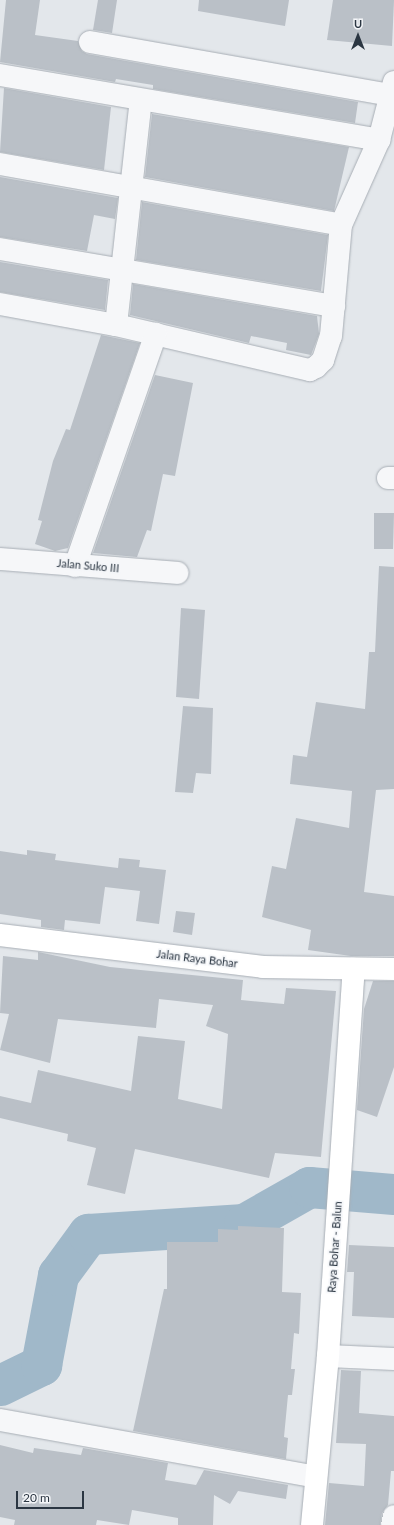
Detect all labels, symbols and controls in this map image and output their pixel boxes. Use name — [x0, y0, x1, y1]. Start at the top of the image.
north arrow — [338, 16, 378, 56]
text: U — [354, 17, 362, 30]
street label: Jalan Suko III — [56, 557, 120, 575]
street label: Jalan Raya Bohar — [156, 947, 238, 971]
street label: Raya Bohar - Balun — [325, 1201, 345, 1293]
scale bar — [18, 1483, 86, 1509]
text: 20 m — [23, 1490, 50, 1505]

